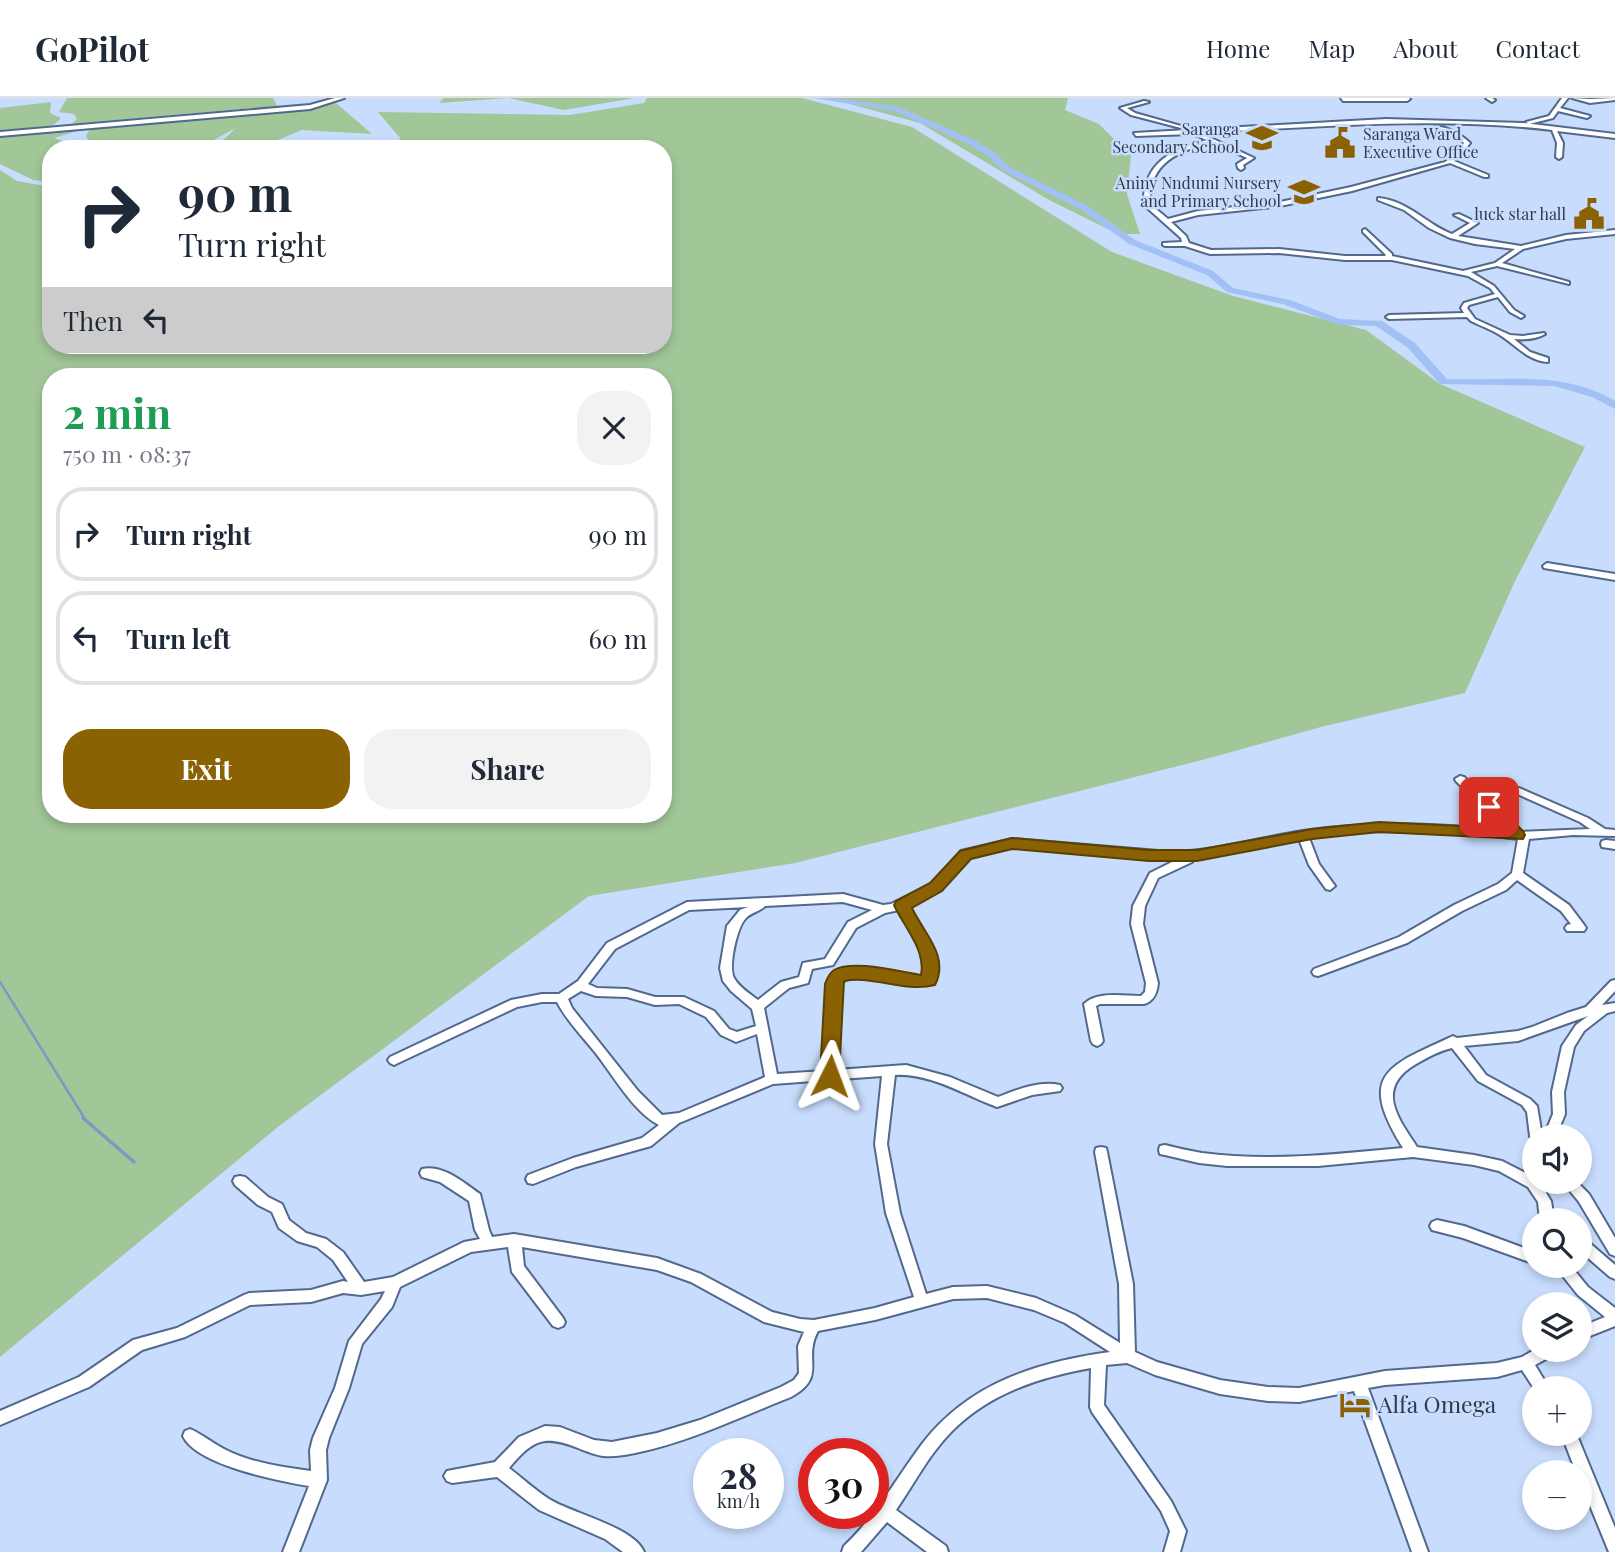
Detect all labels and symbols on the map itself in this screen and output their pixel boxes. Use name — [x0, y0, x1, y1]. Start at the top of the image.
place label: Saranga Secondary School — [1112, 118, 1239, 157]
school or university icon: Saranga Secondary School — [1245, 121, 1279, 155]
place label: Saranga Ward Executive Office — [1363, 123, 1479, 162]
public building icon: Saranga Ward Executive Office — [1323, 126, 1357, 160]
place label: Aniny Nndumi Nursery and Primary School — [1115, 172, 1281, 211]
school or university icon: Aniny Nndumi Nursery and Primary School — [1287, 175, 1321, 209]
public building icon: luck star hall — [1572, 197, 1606, 231]
place label: luck star hall — [1474, 203, 1566, 224]
pin — [1459, 777, 1519, 837]
position arrow — [793, 1039, 867, 1113]
hotel icon: Alfa Omega — [1338, 1388, 1372, 1422]
place label: Alfa Omega — [1377, 1388, 1497, 1419]
speed limit sign: 30 — [798, 1438, 889, 1529]

